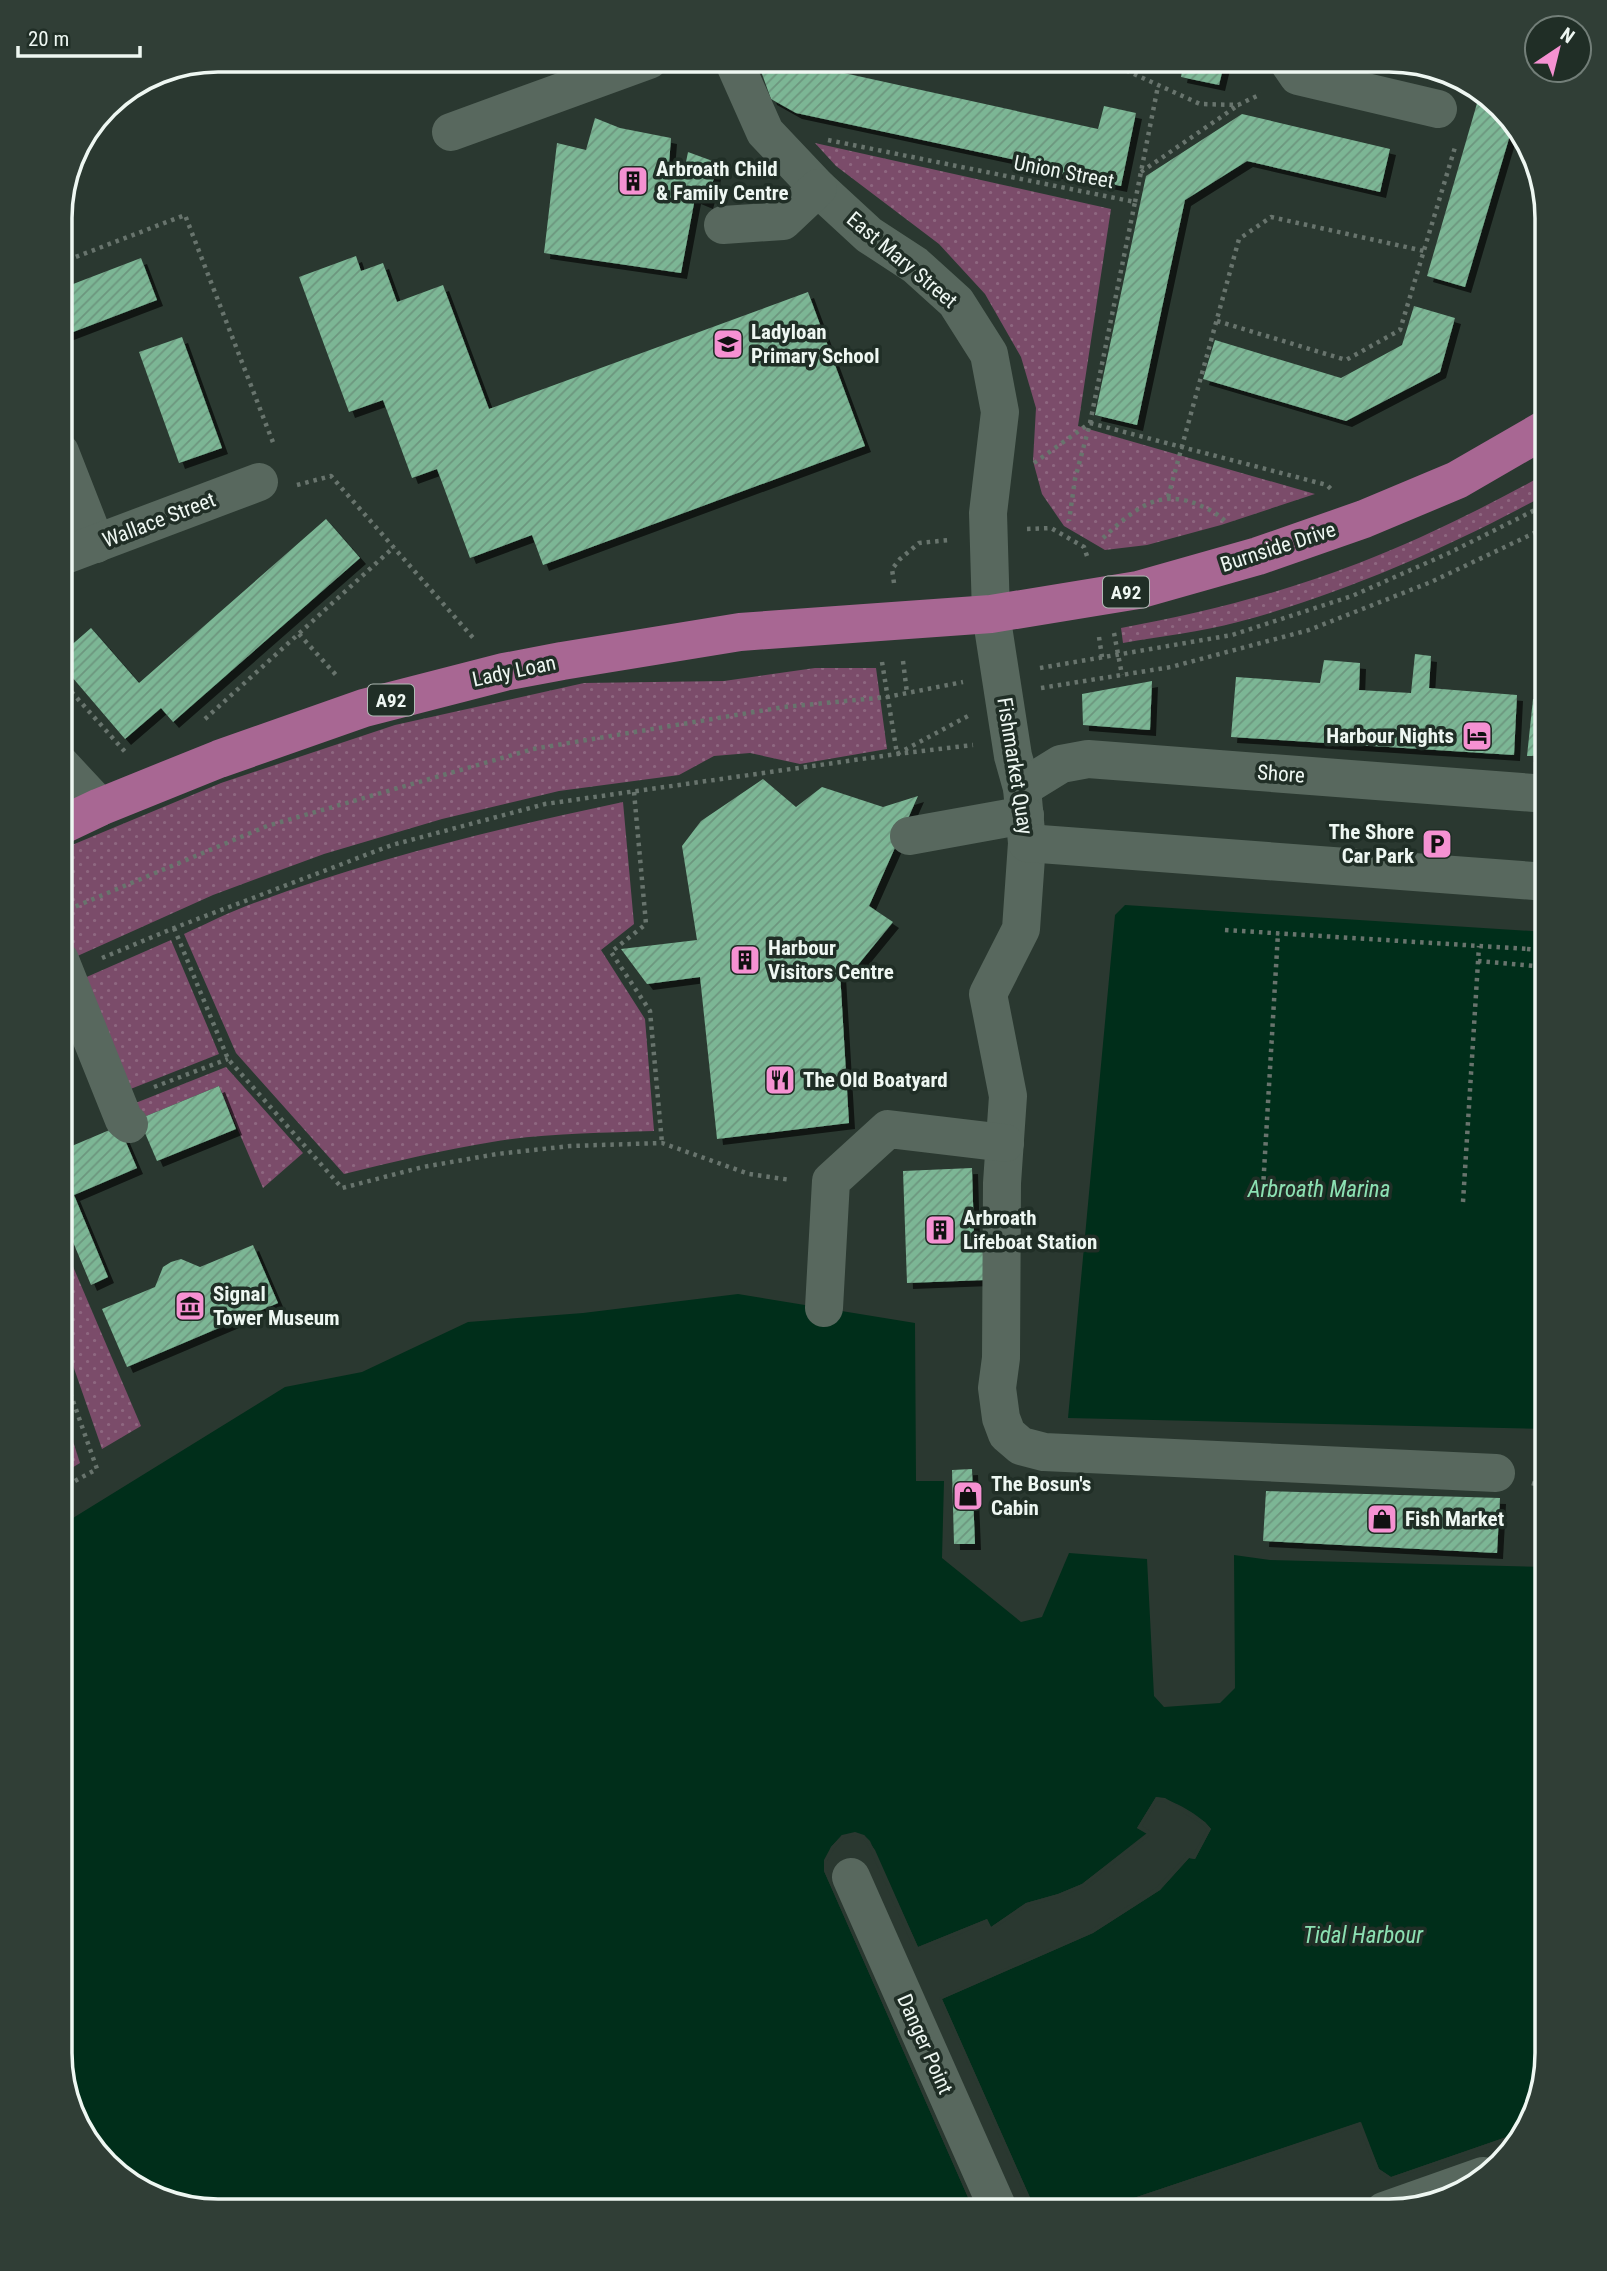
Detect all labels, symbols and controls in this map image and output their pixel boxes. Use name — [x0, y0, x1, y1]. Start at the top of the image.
scale bar — [18, 14, 140, 58]
north arrow — [1523, 14, 1593, 84]
text: N — [1556, 23, 1579, 48]
text: 20 m — [28, 27, 69, 51]
street label: Union Street — [1012, 151, 1116, 193]
place label: Arbroath Child & Family Centre — [656, 157, 788, 205]
building icon: Arbroath Child & Family Centre — [616, 164, 650, 198]
street label: East Mary Street — [842, 207, 962, 313]
place label: Ladyloan Primary School — [751, 320, 880, 368]
school or university icon: Ladyloan Primary School — [711, 327, 745, 361]
street label: Wallace Street — [99, 487, 219, 553]
street label: Burnside Drive — [1217, 517, 1339, 577]
road number: A92 — [1103, 576, 1149, 608]
street label: Lady Loan — [470, 650, 558, 692]
road number: A92 — [368, 684, 414, 716]
street label: Fishmarket Quay — [992, 696, 1038, 837]
hotel icon: Harbour Nights — [1460, 719, 1494, 753]
place label: Harbour Nights — [1326, 724, 1454, 748]
street label: Shore — [1256, 760, 1306, 788]
place label: The Shore Car Park — [1328, 820, 1415, 868]
parking icon: The Shore Car Park — [1420, 827, 1454, 861]
place label: Harbour Visitors Centre — [768, 936, 894, 984]
building icon: Harbour Visitors Centre — [728, 943, 762, 977]
restaurant icon: The Old Boatyard — [763, 1063, 797, 1097]
place label: The Old Boatyard — [803, 1068, 948, 1092]
water label: Arbroath Marina — [1247, 1176, 1390, 1203]
place label: Arbroath Lifeboat Station — [963, 1206, 1097, 1254]
building icon: Arbroath Lifeboat Station — [923, 1213, 957, 1247]
place label: Signal Tower Museum — [213, 1282, 340, 1330]
museum icon: Signal Tower Museum — [173, 1289, 207, 1323]
place label: The Bosun's Cabin — [991, 1472, 1091, 1520]
shop icon: The Bosun's Cabin — [951, 1479, 985, 1513]
shop icon: Fish Market — [1365, 1502, 1399, 1536]
place label: Fish Market — [1405, 1507, 1504, 1531]
water label: Tidal Harbour — [1303, 1922, 1424, 1949]
street label: Danger Point — [892, 1990, 958, 2098]

